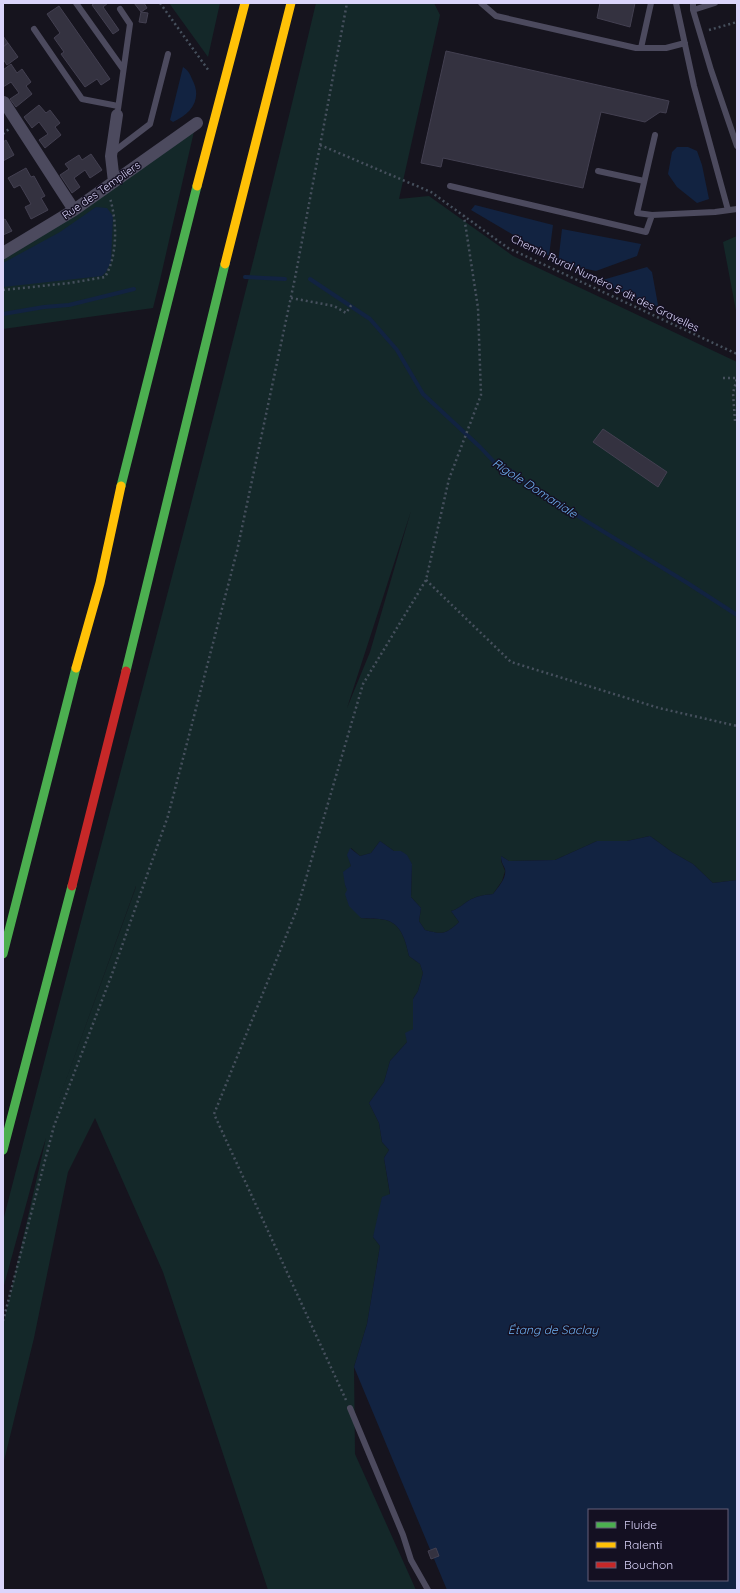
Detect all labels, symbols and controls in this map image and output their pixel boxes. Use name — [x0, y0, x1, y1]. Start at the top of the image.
street label: Rue des Templiers — [59, 158, 143, 222]
street label: Chemin Rural Numéro 5 dit des Gravelles — [509, 231, 701, 335]
water label: Rigole Domaniale — [490, 455, 581, 522]
water label: Étang de Saclay — [508, 1322, 599, 1337]
legend — [588, 1509, 728, 1581]
text: Fluide — [624, 1517, 657, 1532]
text: Ralenti — [624, 1537, 662, 1552]
text: Bouchon — [624, 1557, 673, 1572]

